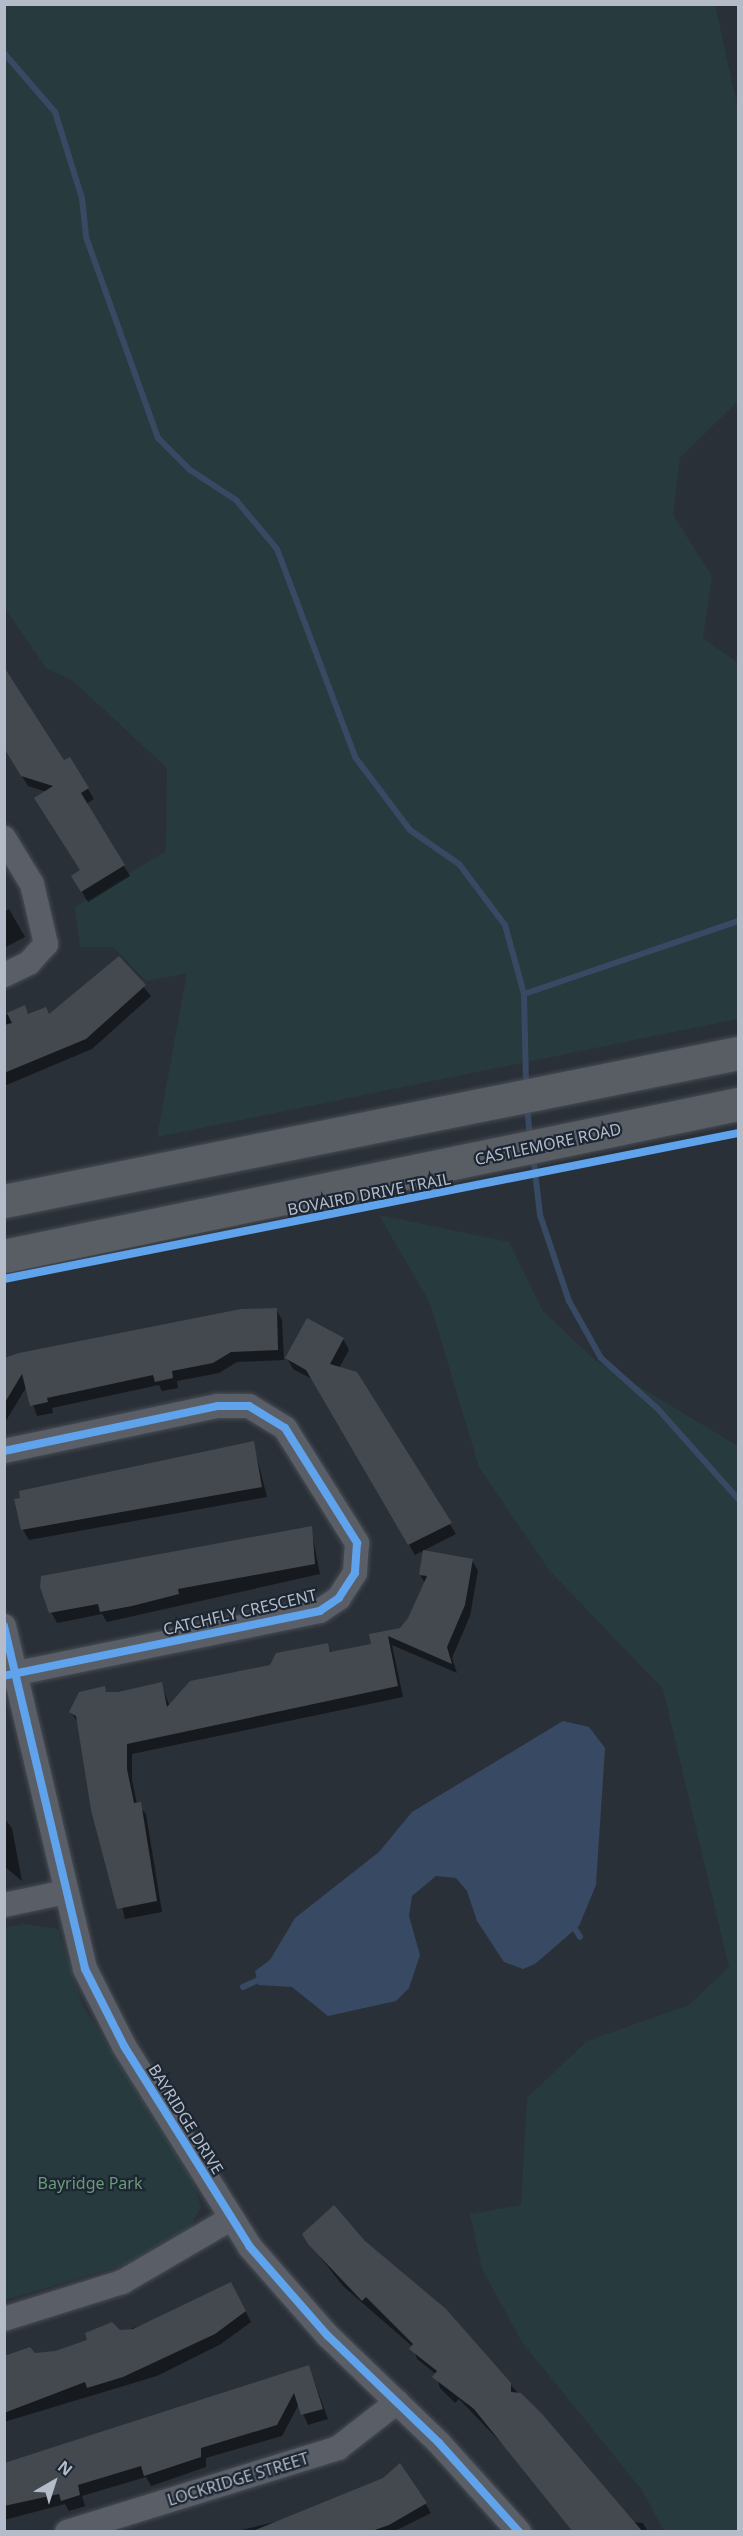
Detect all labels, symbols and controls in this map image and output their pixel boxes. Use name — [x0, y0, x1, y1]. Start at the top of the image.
street label: CASTLEMORE ROAD — [473, 1119, 623, 1169]
street label: BOVAIRD DRIVE TRAIL — [286, 1169, 452, 1219]
street label: CATCHFLY CRESCENT — [161, 1585, 319, 1639]
street label: BAYRIDGE DRIVE — [144, 2060, 228, 2178]
park label: Bayridge Park — [38, 2173, 142, 2193]
street label: LOCKRIDGE STREET — [165, 2448, 311, 2510]
north arrow — [24, 2452, 84, 2512]
text: N — [53, 2455, 77, 2481]

